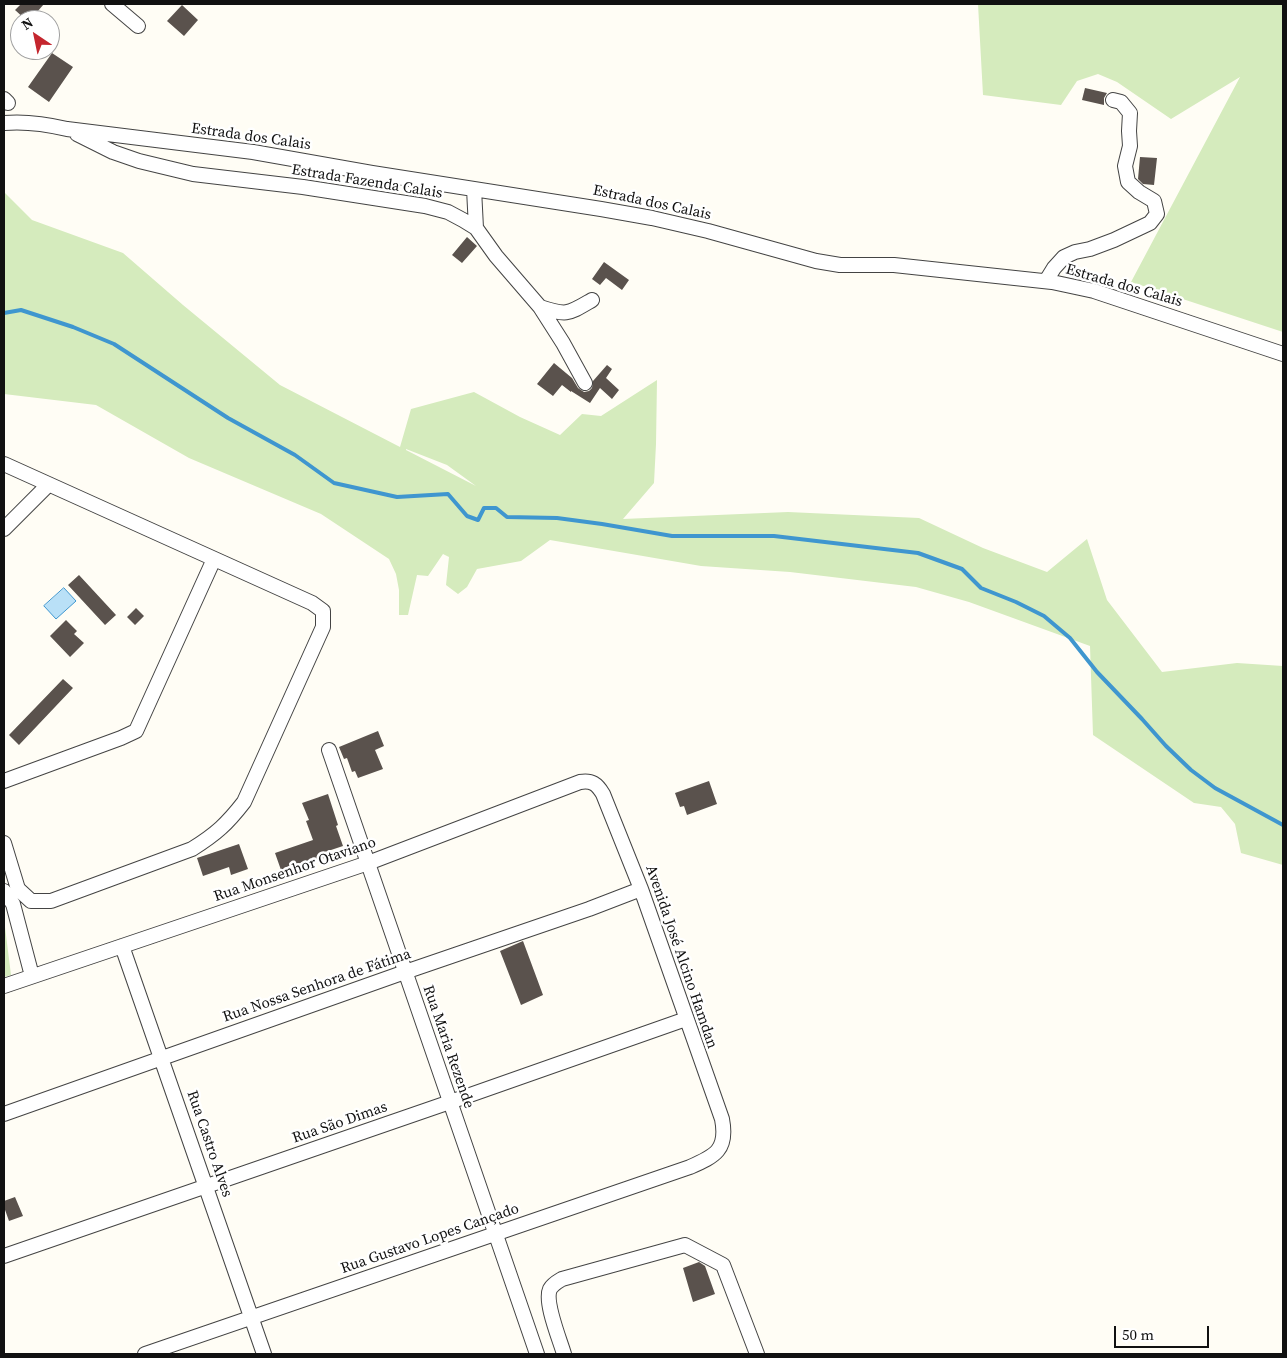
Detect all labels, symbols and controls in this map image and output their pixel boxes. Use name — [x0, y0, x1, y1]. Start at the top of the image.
north arrow — [10, 10, 60, 60]
text: N — [17, 12, 37, 35]
street label: Estrada dos Calais — [190, 120, 312, 154]
street label: Estrada Fazenda Calais — [290, 161, 444, 203]
street label: Estrada dos Calais — [591, 182, 713, 224]
street label: Estrada dos Calais — [1064, 261, 1184, 311]
street label: Rua Monsenhor Otaviano — [212, 834, 378, 906]
street label: Avenida José Alcino Hamdan — [641, 863, 721, 1051]
street label: Rua Nossa Senhora de Fátima — [221, 945, 413, 1027]
street label: Rua Maria Rezende — [418, 983, 478, 1111]
street label: Rua Castro Alves — [182, 1088, 236, 1200]
street label: Rua São Dimas — [290, 1098, 390, 1148]
street label: Rua Gustavo Lopes Cançado — [338, 1200, 522, 1278]
scale bar — [1117, 1316, 1212, 1348]
text: 50 m — [1122, 1324, 1154, 1345]

